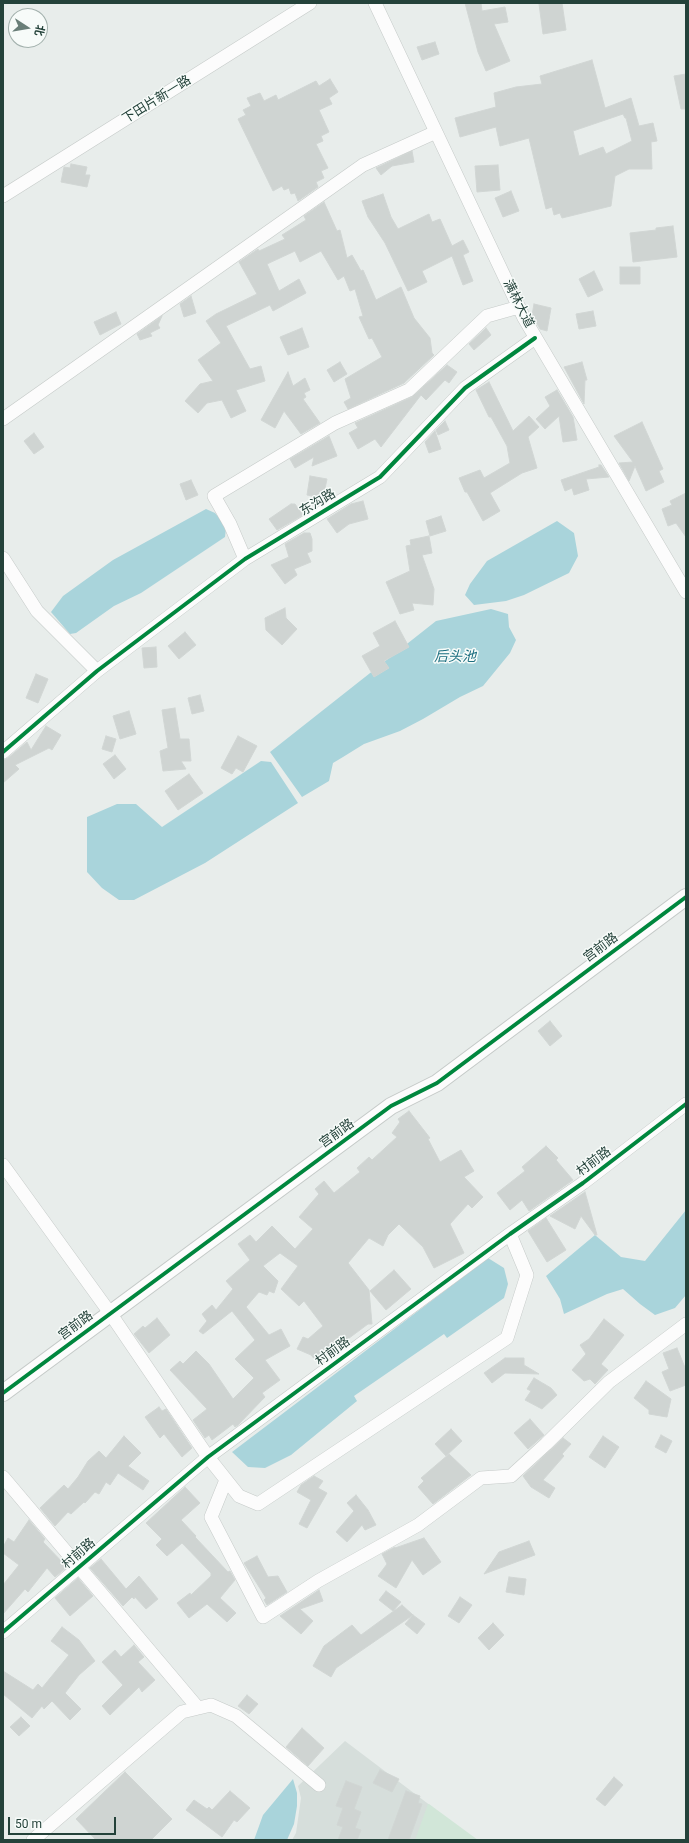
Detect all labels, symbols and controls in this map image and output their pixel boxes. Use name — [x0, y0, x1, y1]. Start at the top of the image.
north arrow — [8, 8, 48, 48]
text: 北 — [32, 24, 47, 37]
street label: 下田片新一路 — [120, 73, 194, 127]
street label: 满林大道 — [499, 277, 537, 331]
street label: 东沟路 — [297, 486, 339, 520]
water label: 后头池 — [434, 649, 476, 665]
street label: 宫前路 — [581, 930, 621, 966]
street label: 宫前路 — [317, 1116, 357, 1152]
street label: 村前路 — [574, 1144, 614, 1180]
street label: 宫前路 — [56, 1308, 96, 1344]
street label: 村前路 — [313, 1334, 353, 1370]
street label: 村前路 — [59, 1535, 99, 1573]
scale bar — [10, 1809, 118, 1835]
text: 50 m — [15, 1817, 42, 1831]

